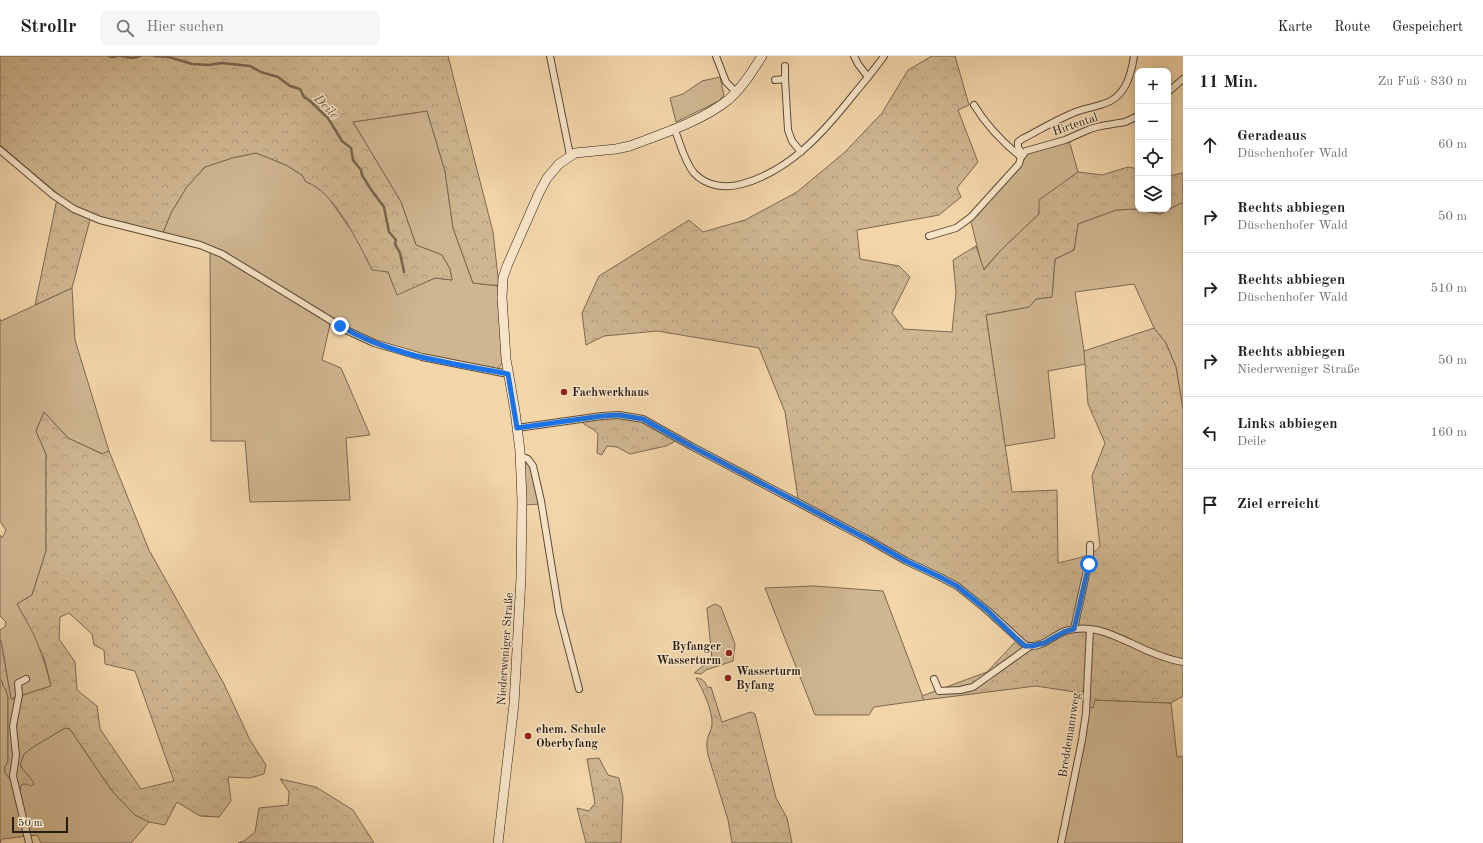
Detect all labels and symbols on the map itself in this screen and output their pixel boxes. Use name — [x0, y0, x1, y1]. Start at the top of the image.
water label: Deile — [311, 92, 341, 122]
street label: Hirtental — [1051, 112, 1100, 138]
route end — [331, 317, 349, 335]
marker: Fachwerkhaus — [559, 387, 569, 397]
place label: Fachwerkhaus — [572, 387, 649, 399]
route start — [1080, 555, 1098, 573]
street label: Niederweniger Straße — [496, 592, 516, 706]
place label: Byfanger Wasserturm — [656, 641, 721, 667]
marker: Byfanger Wasserturm — [724, 648, 734, 658]
place label: Wasserturm Byfang — [736, 666, 801, 692]
marker: Wasserturm Byfang — [723, 673, 733, 683]
street label: Breddemannweg — [1057, 691, 1083, 779]
place label: ehem. Schule Oberbyfang — [536, 724, 606, 750]
marker: ehem. Schule Oberbyfang — [523, 731, 533, 741]
scale bar — [12, 815, 68, 834]

